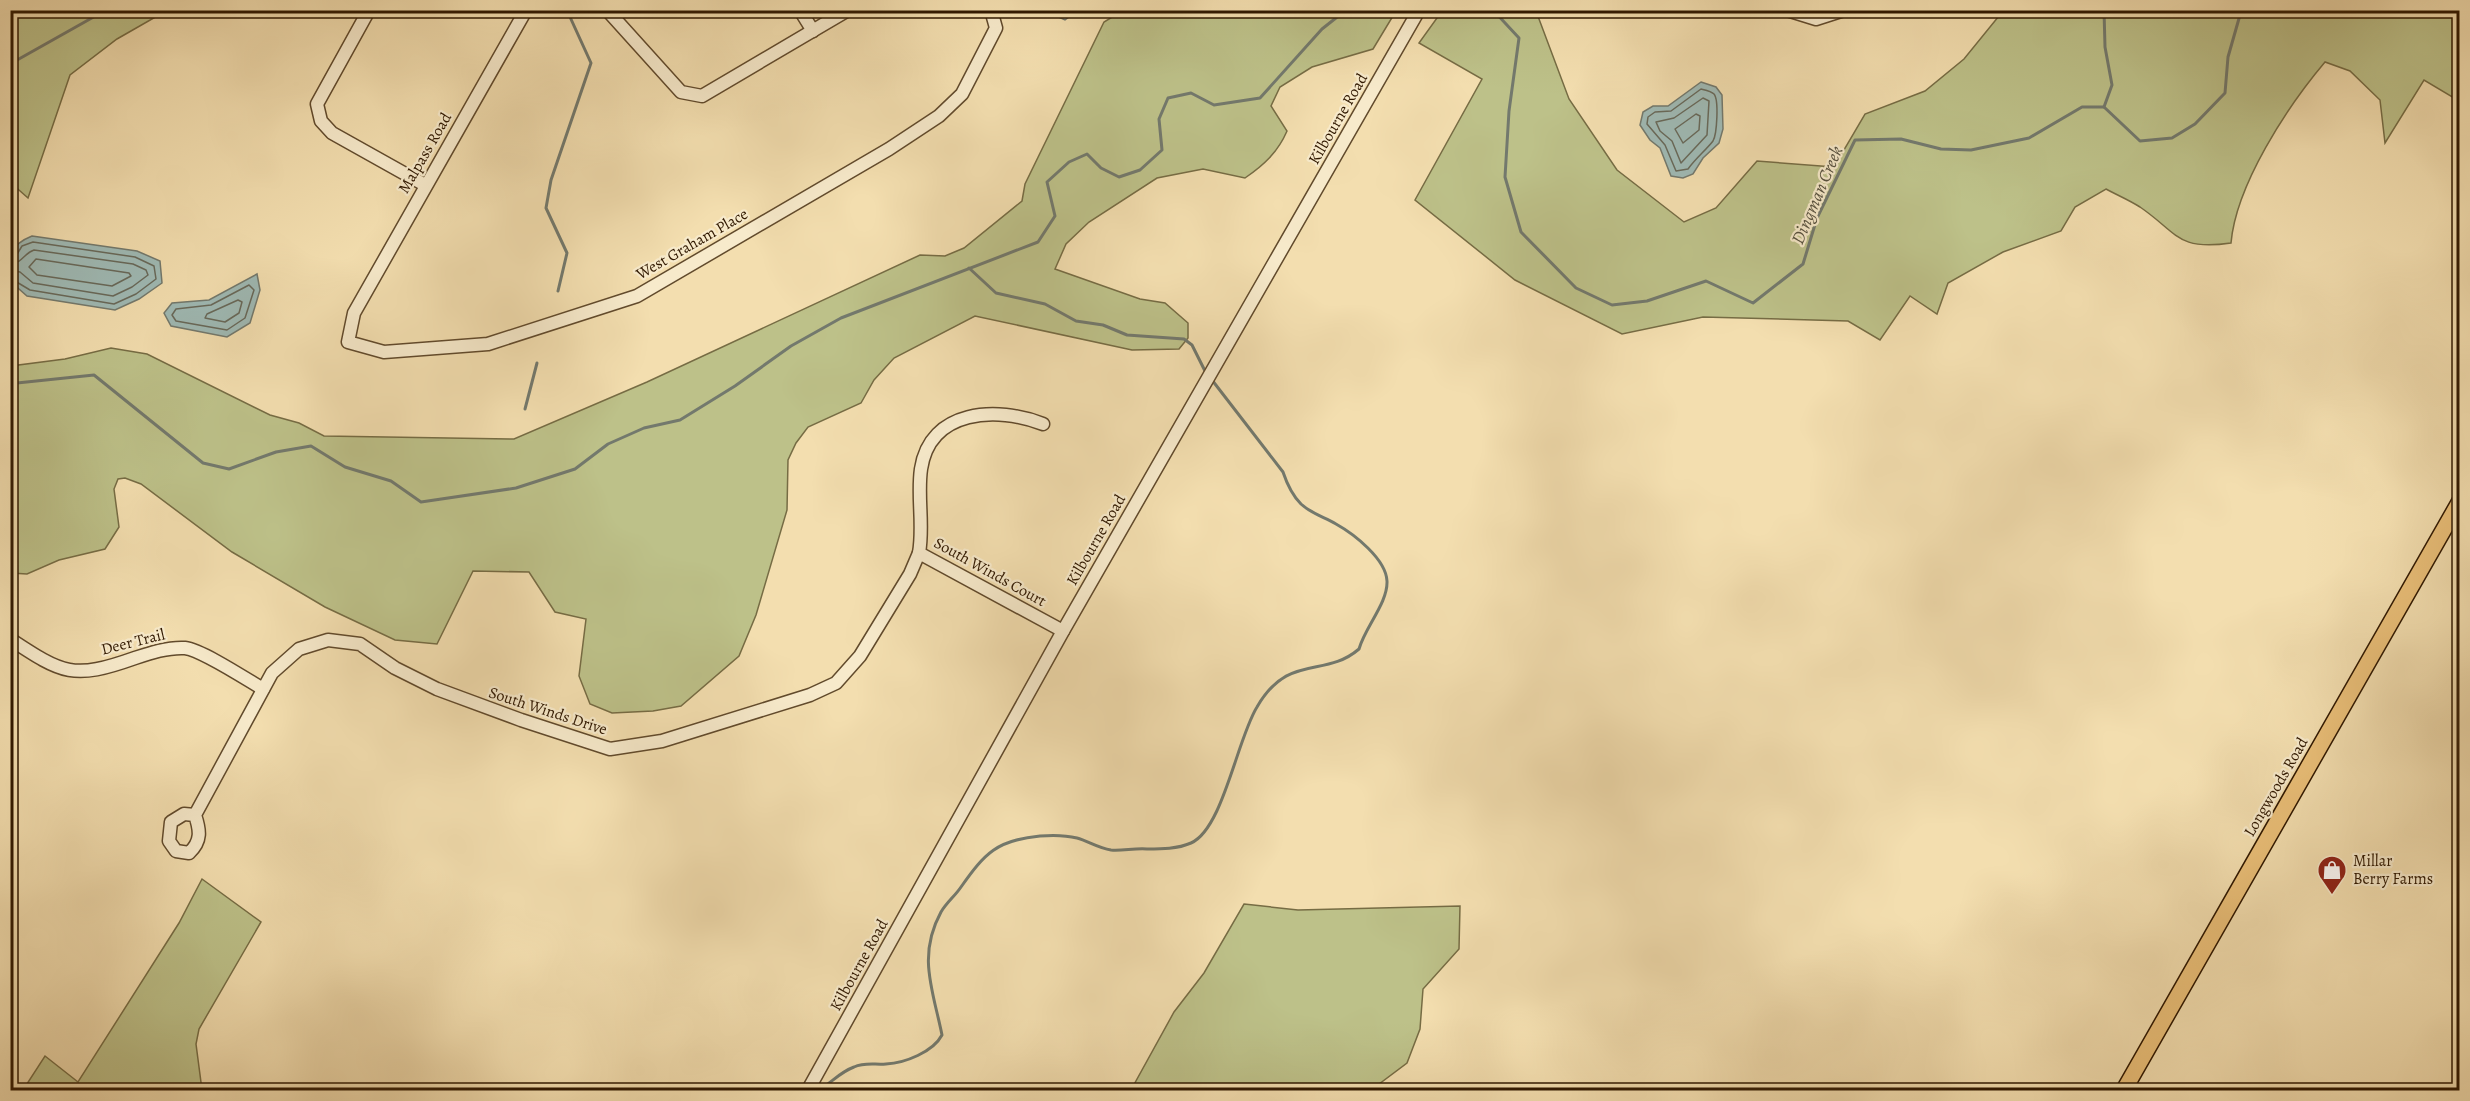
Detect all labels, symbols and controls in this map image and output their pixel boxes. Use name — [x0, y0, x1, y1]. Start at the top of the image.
street label: Kilbourne Road — [1303, 69, 1373, 169]
street label: Malpass Road — [393, 108, 457, 197]
water label: Dingman Creek — [1785, 142, 1849, 248]
street label: West Graham Place — [631, 203, 752, 286]
street label: Kilbourne Road — [1061, 490, 1131, 590]
street label: South Winds Court — [930, 532, 1050, 612]
street label: Deer Trail — [99, 623, 167, 661]
street label: South Winds Drive — [486, 681, 610, 741]
street label: Longwoods Road — [2239, 733, 2314, 841]
place label: Millar Berry Farms — [2353, 850, 2433, 890]
shop icon: Millar Berry Farms — [2316, 854, 2348, 896]
street label: Kilbourne Road — [825, 915, 893, 1015]

